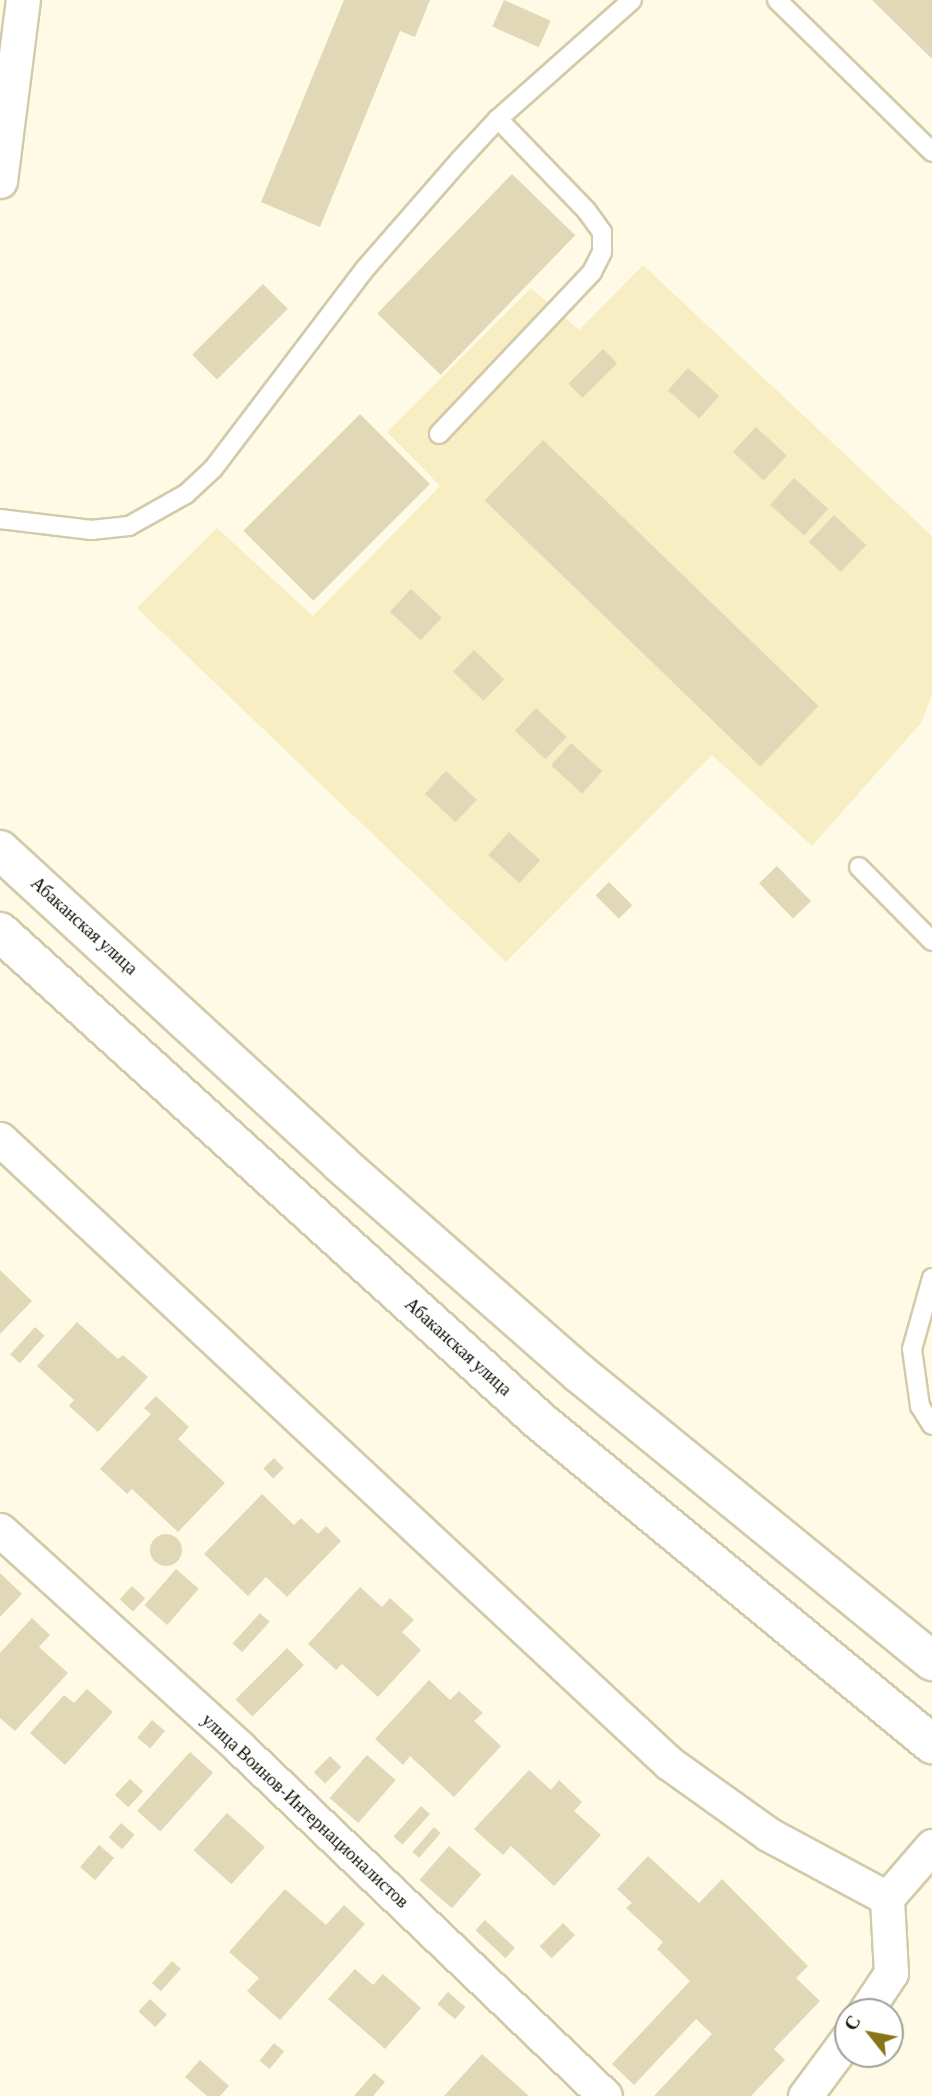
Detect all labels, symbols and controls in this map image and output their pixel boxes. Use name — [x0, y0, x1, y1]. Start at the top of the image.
street label: Абаканская улица — [26, 873, 142, 979]
street label: Абаканская улица — [400, 1294, 516, 1400]
street label: улица Воинов-Интернационалистов — [197, 1709, 413, 1913]
north arrow — [834, 1998, 904, 2068]
text: С — [840, 2012, 865, 2034]

